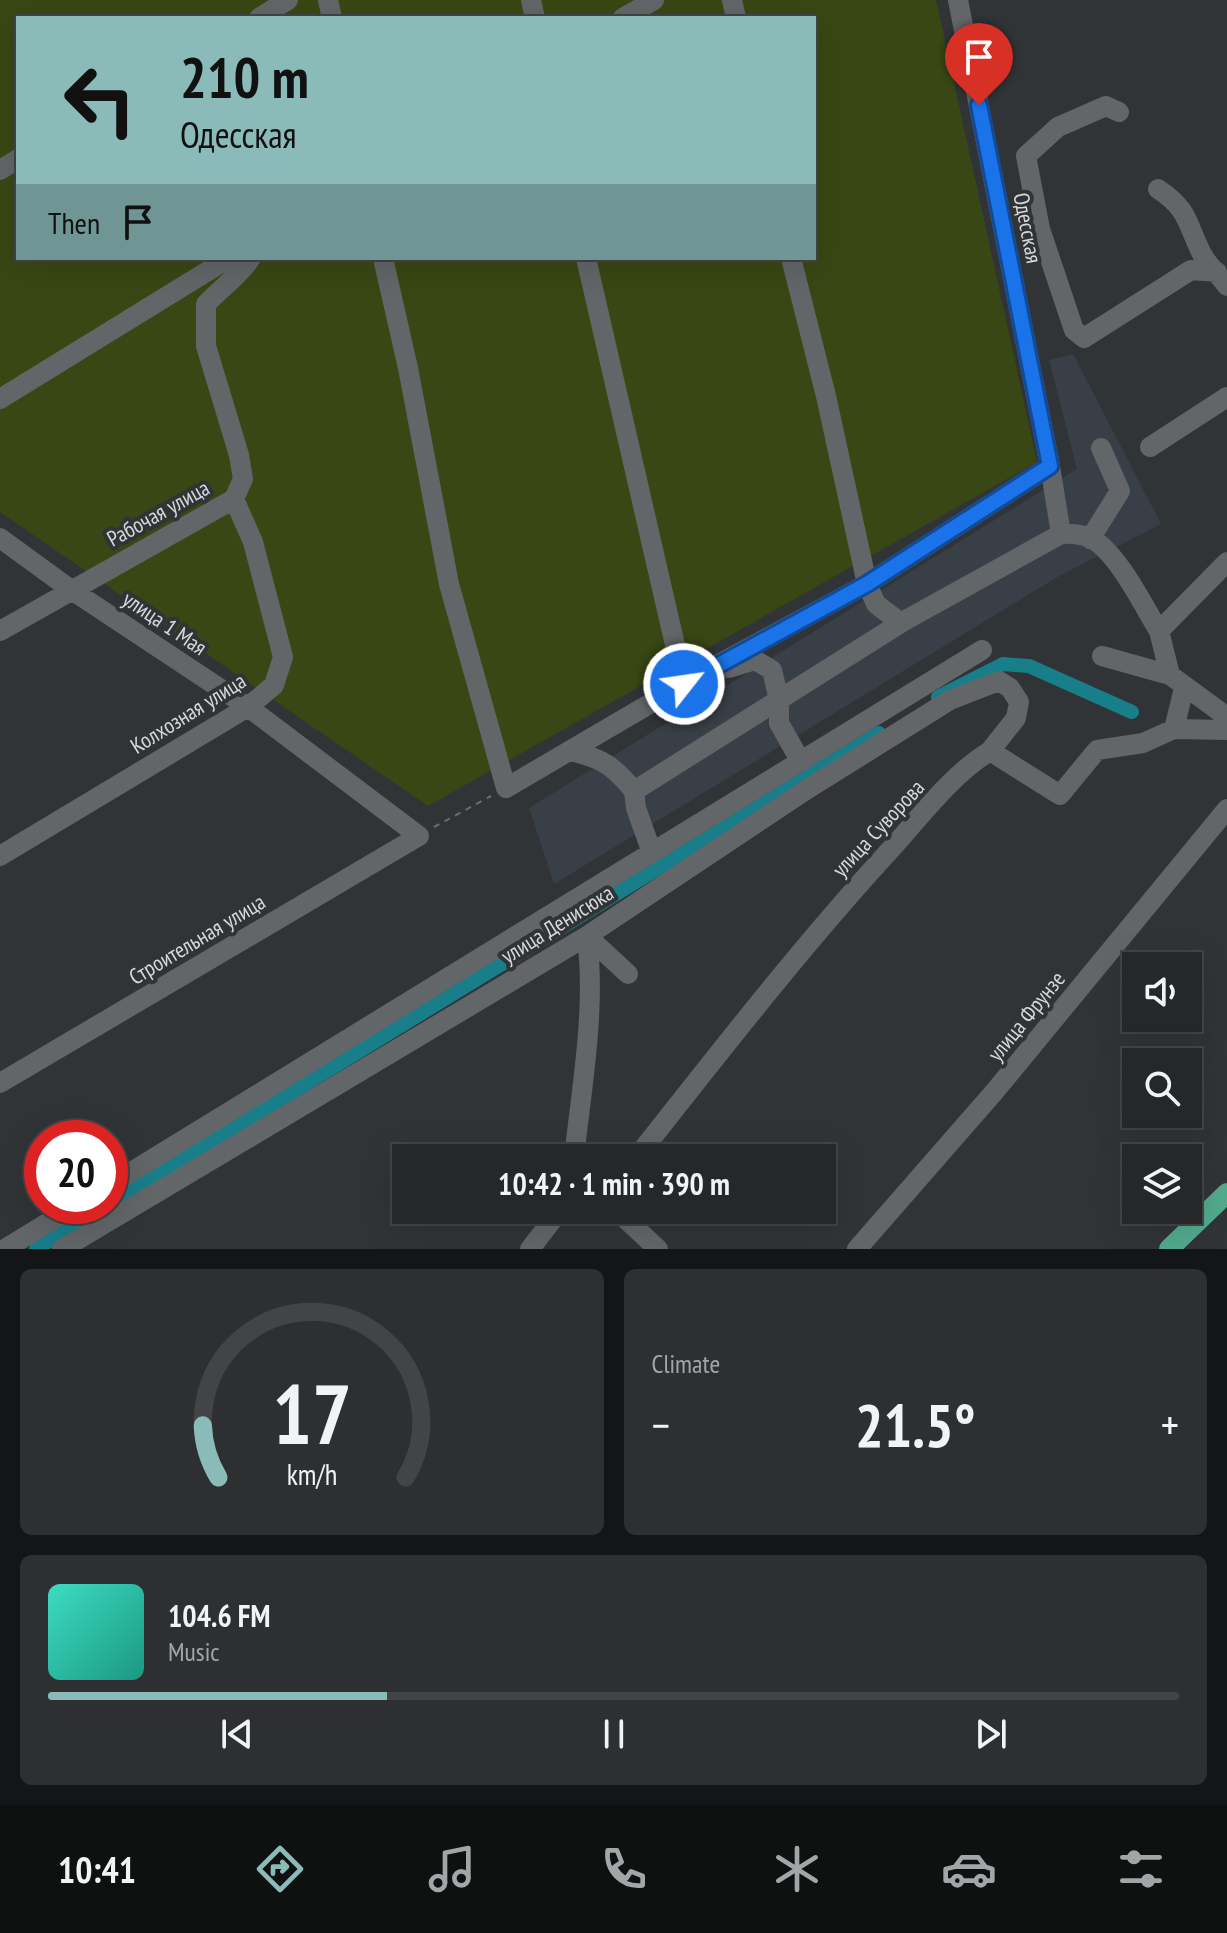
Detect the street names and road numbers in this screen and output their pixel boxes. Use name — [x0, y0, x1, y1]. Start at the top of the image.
street label: Одесская — [1007, 190, 1049, 266]
street label: Рабочая улица — [102, 473, 214, 553]
street label: улица 1 Мая — [118, 585, 212, 661]
street label: Колхозная улица — [125, 666, 251, 760]
street label: улица Суворова — [826, 773, 930, 883]
street label: улица Денисюка — [496, 878, 618, 970]
street label: Строительная улица — [124, 887, 270, 991]
street label: улица Фрунзе — [981, 965, 1071, 1067]

